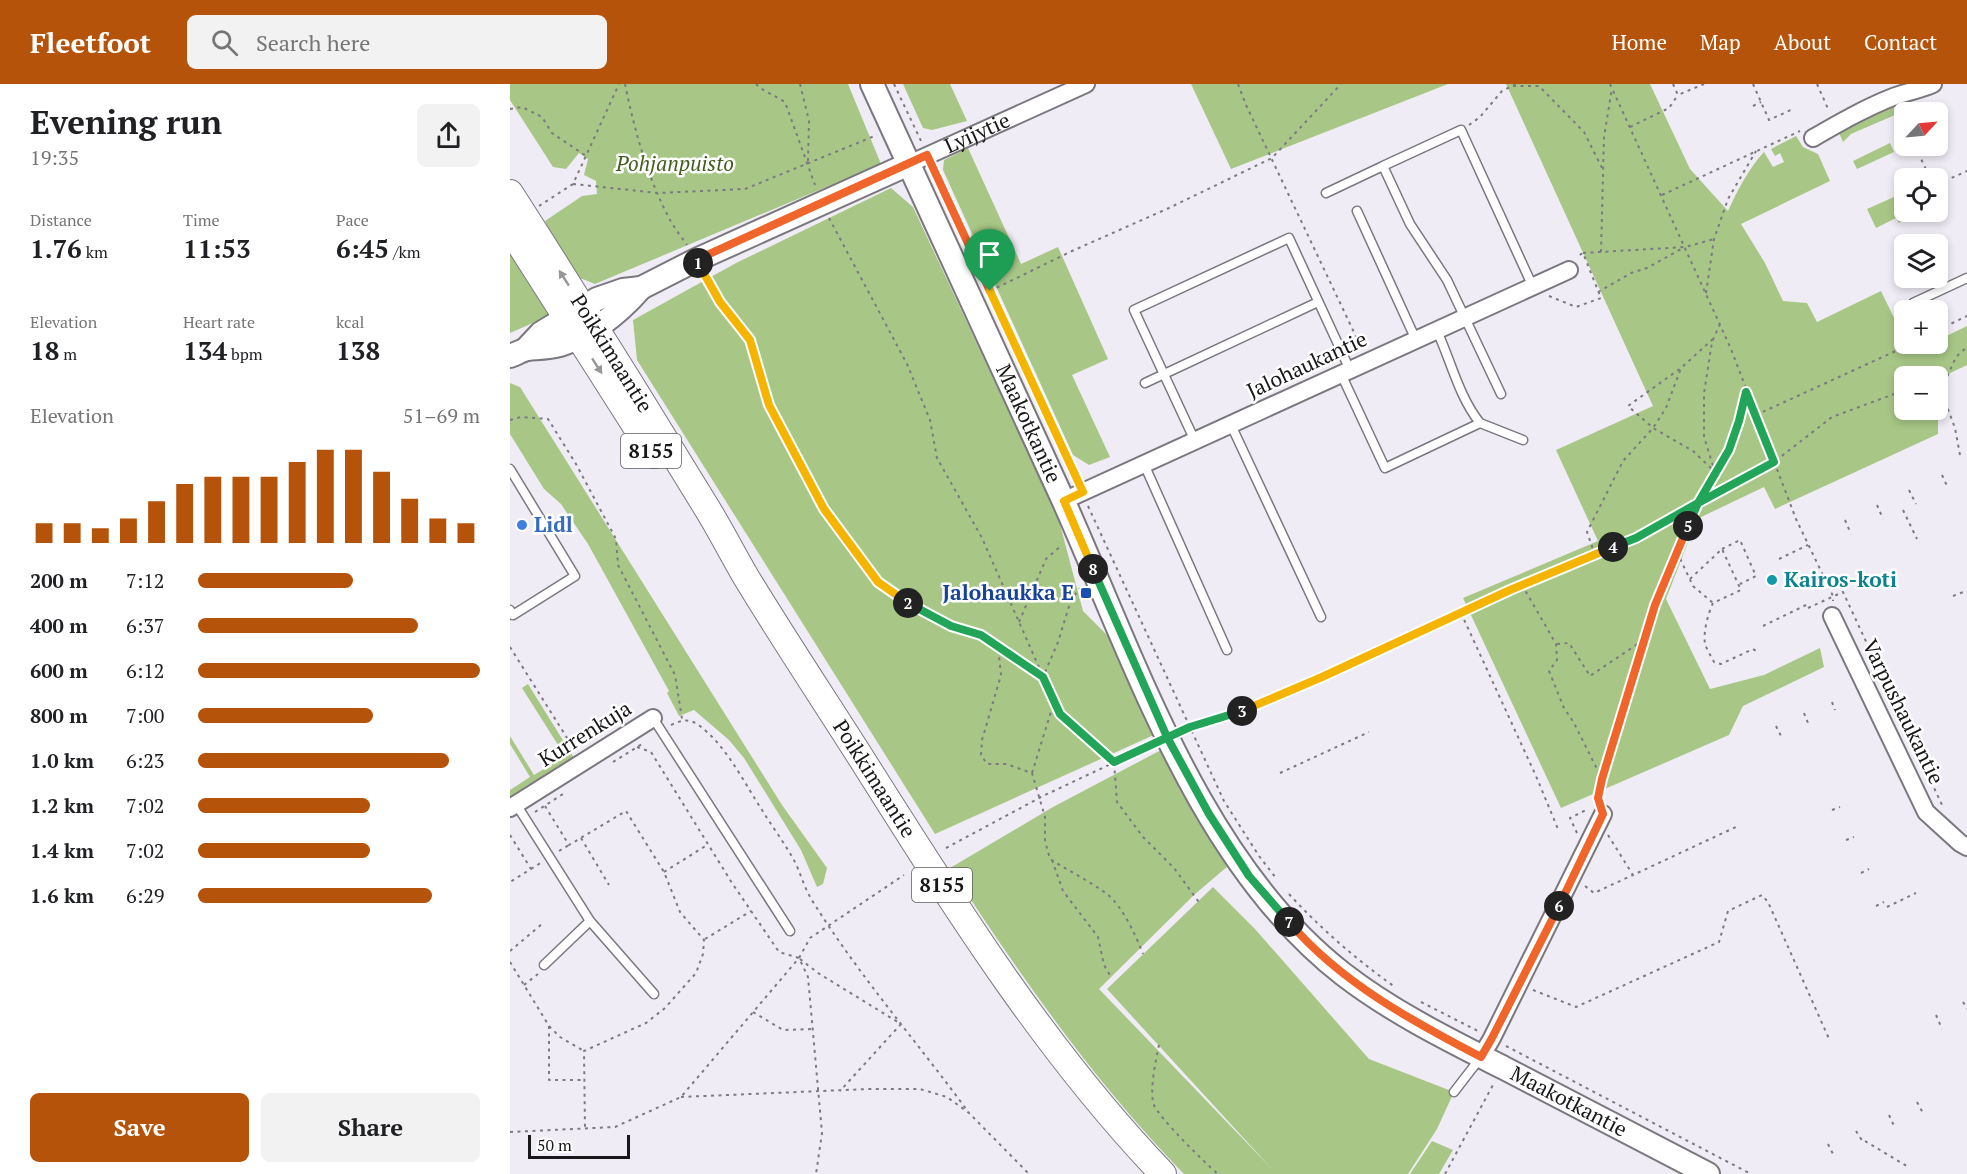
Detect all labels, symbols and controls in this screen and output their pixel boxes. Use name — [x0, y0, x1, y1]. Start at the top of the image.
search box — [187, 15, 607, 69]
text: Fleetfoot — [30, 24, 151, 61]
icon: search — [208, 26, 241, 59]
text: Search here — [256, 28, 370, 57]
text: Home — [1611, 28, 1667, 56]
text: Map — [1700, 28, 1741, 56]
text: About — [1774, 28, 1831, 56]
text: Contact — [1864, 28, 1937, 56]
text: Evening run — [30, 100, 222, 143]
north arrow — [1894, 102, 1948, 156]
map controls — [1894, 102, 1948, 420]
button: share — [417, 104, 480, 167]
street label: Lyijytie — [940, 105, 1014, 159]
text: 19:35 — [30, 144, 79, 171]
park label: Pohjanpuisto — [615, 149, 734, 177]
button: locate — [1894, 168, 1948, 222]
text: Distance — [30, 209, 92, 231]
text: Time — [183, 209, 220, 231]
text: Pace — [336, 209, 369, 231]
pin — [964, 229, 1015, 291]
text: 1.76 — [30, 231, 82, 265]
text: 11:53 — [183, 231, 251, 265]
text: 6:45 — [336, 231, 389, 265]
button: layers — [1894, 234, 1948, 288]
icon: arrive — [973, 238, 1006, 271]
text: km — [82, 241, 108, 263]
text: /km — [389, 241, 420, 263]
pin: 1 — [683, 248, 713, 278]
text: 1 — [693, 252, 703, 274]
one-way arrow — [559, 269, 570, 286]
street label: Poikkimaantie — [565, 289, 660, 417]
button: + — [1894, 300, 1948, 354]
text: Elevation — [30, 311, 97, 333]
text: Heart rate — [183, 311, 255, 333]
text: kcal — [336, 311, 364, 333]
street label: Jalohaukantie — [1242, 324, 1371, 404]
text: 18 — [30, 333, 59, 367]
text: 134 — [183, 333, 227, 367]
text: 138 — [336, 333, 380, 367]
text: m — [59, 343, 77, 365]
text: bpm — [227, 343, 263, 365]
one-way arrow — [591, 358, 603, 374]
street label: Maakotkantie — [990, 359, 1069, 487]
button: − — [1894, 366, 1948, 420]
text: Elevation — [30, 402, 114, 429]
text: 51–69 m — [403, 402, 480, 429]
road number: 8155 — [621, 434, 681, 468]
place label: Lidl — [534, 510, 573, 538]
pin: 5 — [1673, 511, 1703, 541]
text: 5 — [1683, 515, 1693, 537]
marker: Lidl — [515, 518, 529, 532]
pin: 4 — [1598, 532, 1628, 562]
text: 4 — [1608, 536, 1618, 558]
pin: 8 — [1078, 554, 1108, 584]
text: 8 — [1088, 558, 1098, 580]
place label: Kairos-koti — [1784, 565, 1897, 593]
text: 200 m — [30, 567, 88, 594]
text: 7:12 — [126, 567, 165, 594]
marker: Kairos-koti — [1765, 573, 1779, 587]
place label: Jalohaukka E — [942, 578, 1074, 606]
marker: Jalohaukka E — [1079, 586, 1093, 600]
pin: 2 — [893, 588, 923, 618]
text: 2 — [903, 592, 913, 614]
text: 400 m — [30, 612, 88, 639]
text: 6:37 — [126, 612, 165, 639]
street label: Varpushaukantie — [1857, 634, 1951, 789]
text: 600 m — [30, 657, 88, 684]
text: 6:12 — [126, 657, 165, 684]
street label: Kurrenkuja — [533, 693, 636, 773]
pin: 3 — [1227, 696, 1257, 726]
text: 3 — [1237, 700, 1247, 722]
text: 800 m — [30, 702, 88, 729]
text: 7:00 — [126, 702, 165, 729]
street label: Poikkimaantie — [827, 714, 923, 843]
text: 1.0 km — [30, 747, 94, 774]
text: 6:23 — [126, 747, 165, 774]
text: 1.2 km — [30, 792, 94, 819]
text: 7:02 — [126, 792, 165, 819]
text: 1.4 km — [30, 837, 94, 864]
text: 7:02 — [126, 837, 165, 864]
road number: 8155 — [912, 868, 972, 902]
text: 1.6 km — [30, 882, 94, 909]
text: 6:29 — [126, 882, 165, 909]
pin: 6 — [1544, 891, 1574, 921]
text: 6 — [1554, 895, 1564, 917]
pin: 7 — [1274, 907, 1304, 937]
text: 7 — [1284, 911, 1294, 933]
street label: Maakotkantie — [1506, 1059, 1632, 1143]
button: Save — [30, 1093, 249, 1162]
button: Share — [261, 1093, 480, 1162]
scale bar — [528, 1132, 630, 1160]
text: 50 m — [537, 1134, 572, 1156]

